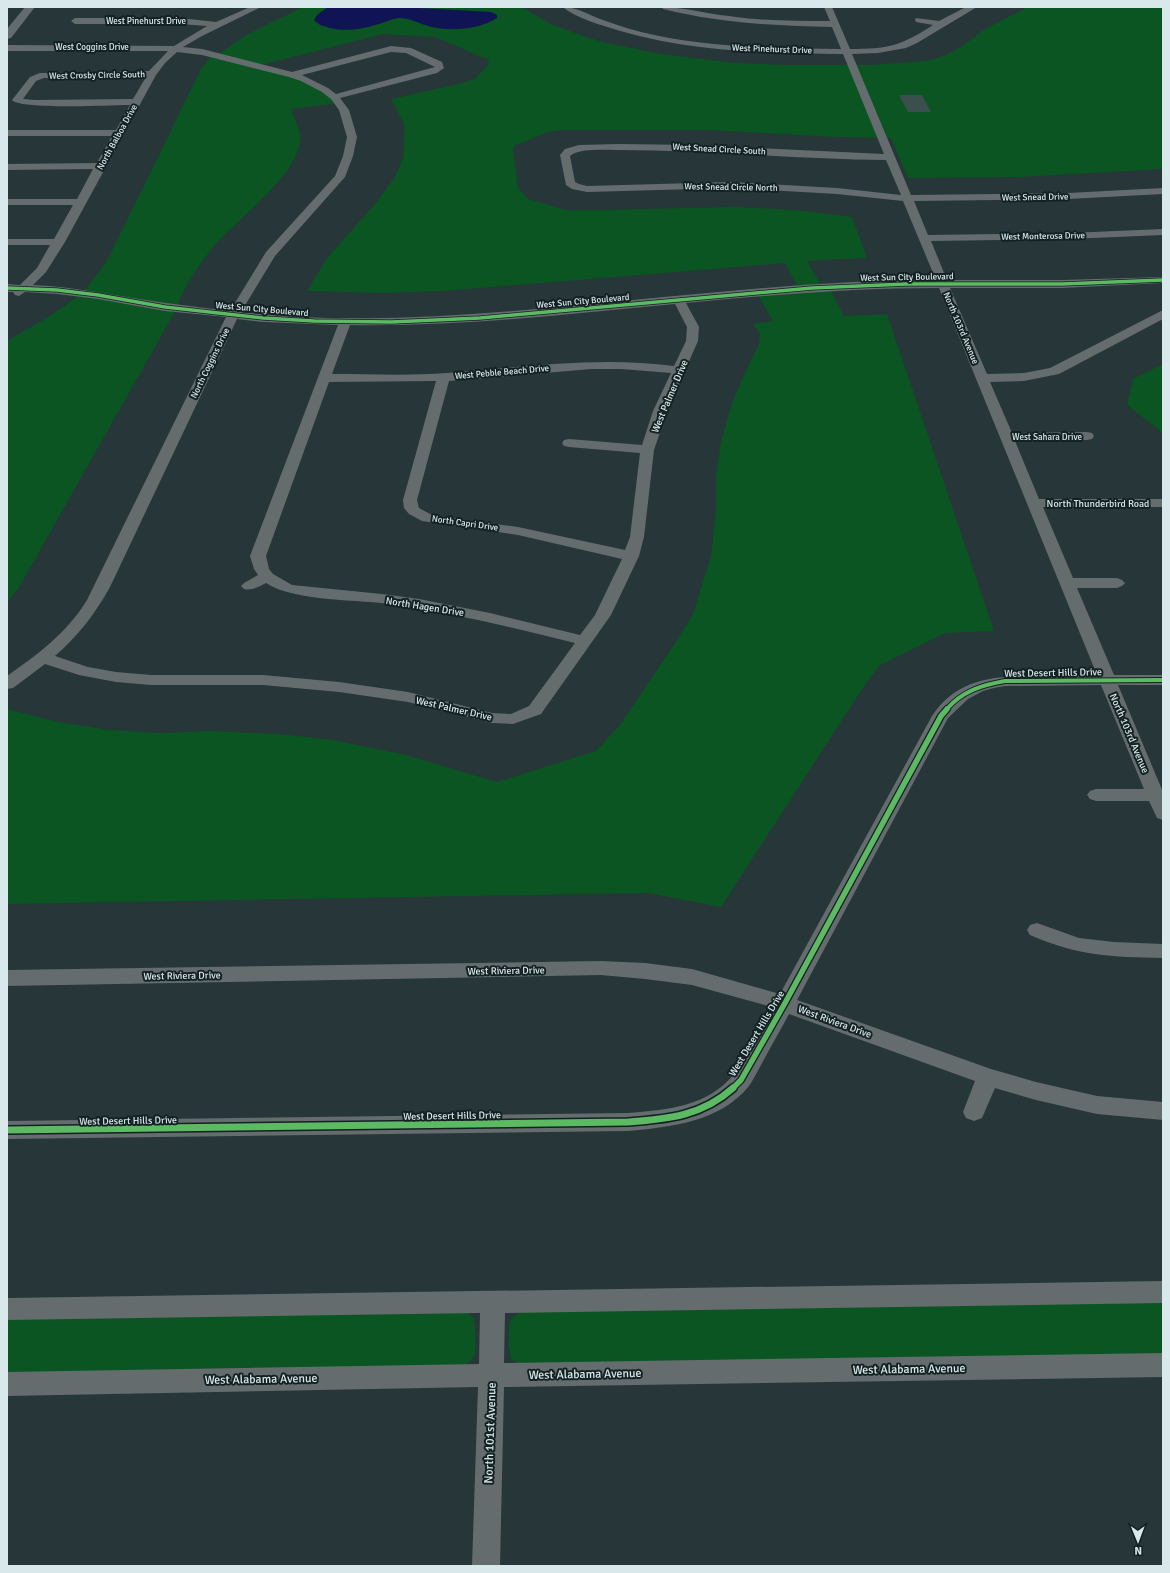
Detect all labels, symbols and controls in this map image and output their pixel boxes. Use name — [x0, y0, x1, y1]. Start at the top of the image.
street label: West Pinehurst Drive — [106, 16, 187, 27]
street label: West Coggins Drive — [55, 42, 129, 53]
street label: West Pinehurst Drive — [732, 43, 813, 56]
street label: West Crosby Circle South — [49, 69, 145, 82]
street label: North Balboa Drive — [95, 102, 140, 172]
street label: West Snead Circle South — [672, 142, 766, 157]
street label: West Snead Circle North — [684, 181, 778, 194]
street label: West Snead Drive — [1002, 191, 1069, 204]
street label: West Monterosa Drive — [1001, 230, 1085, 243]
street label: West Sun City Boulevard — [860, 271, 954, 284]
street label: North 103rd Avenue — [940, 291, 981, 366]
street label: West Sun City Boulevard — [536, 292, 630, 311]
street label: West Sun City Boulevard — [215, 300, 309, 319]
street label: North Coggins Drive — [189, 326, 233, 400]
street label: West Palmer Drive — [649, 358, 691, 435]
street label: West Pebble Beach Drive — [454, 363, 550, 382]
street label: West Sahara Drive — [1012, 432, 1082, 443]
street label: North Thunderbird Road — [1047, 498, 1149, 510]
street label: North Capri Drive — [431, 513, 499, 534]
street label: North Hagen Drive — [385, 595, 465, 619]
street label: West Desert Hills Drive — [1004, 666, 1102, 680]
street label: North 103rd Avenue — [1107, 692, 1151, 775]
street label: West Palmer Drive — [414, 694, 493, 724]
street label: West Riviera Drive — [467, 964, 545, 978]
street label: West Riviera Drive — [143, 969, 221, 983]
street label: West Desert Hills Drive — [727, 989, 787, 1079]
street label: West Riviera Drive — [796, 1003, 873, 1041]
street label: West Desert Hills Drive — [403, 1109, 501, 1123]
street label: West Desert Hills Drive — [79, 1114, 177, 1128]
street label: West Alabama Avenue — [852, 1361, 966, 1378]
street label: West Alabama Avenue — [528, 1366, 642, 1383]
street label: West Alabama Avenue — [204, 1371, 318, 1388]
street label: North 101st Avenue — [481, 1382, 500, 1484]
north arrow — [1118, 1521, 1158, 1561]
text: N — [1134, 1544, 1142, 1557]

